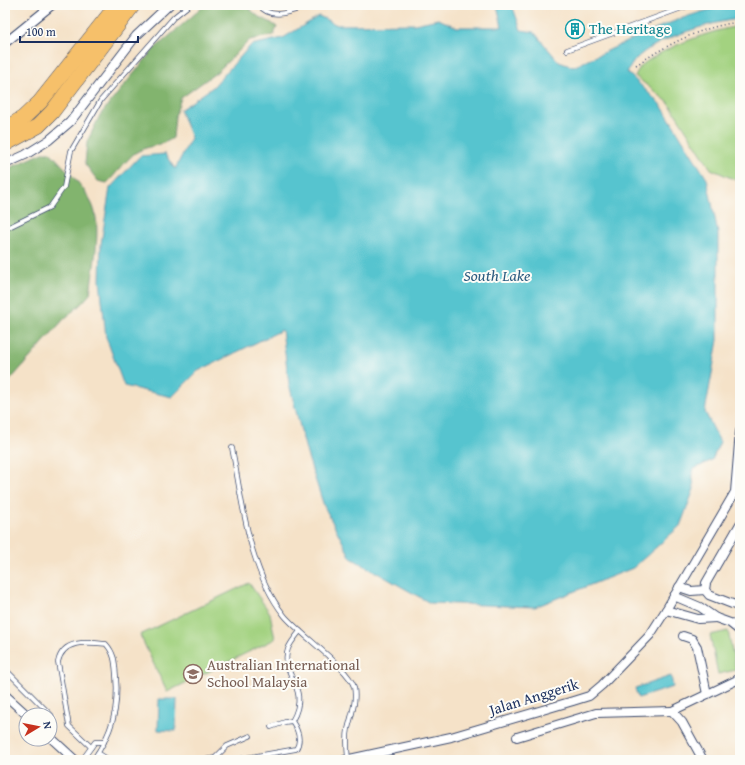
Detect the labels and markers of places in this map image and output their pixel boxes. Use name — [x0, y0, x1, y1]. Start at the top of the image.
building icon: The Heritage — [564, 18, 586, 40]
place label: The Heritage — [589, 18, 670, 39]
place label: Australian International School Malaysia — [207, 654, 360, 692]
school or university icon: Australian International School Malaysia — [182, 663, 204, 685]

